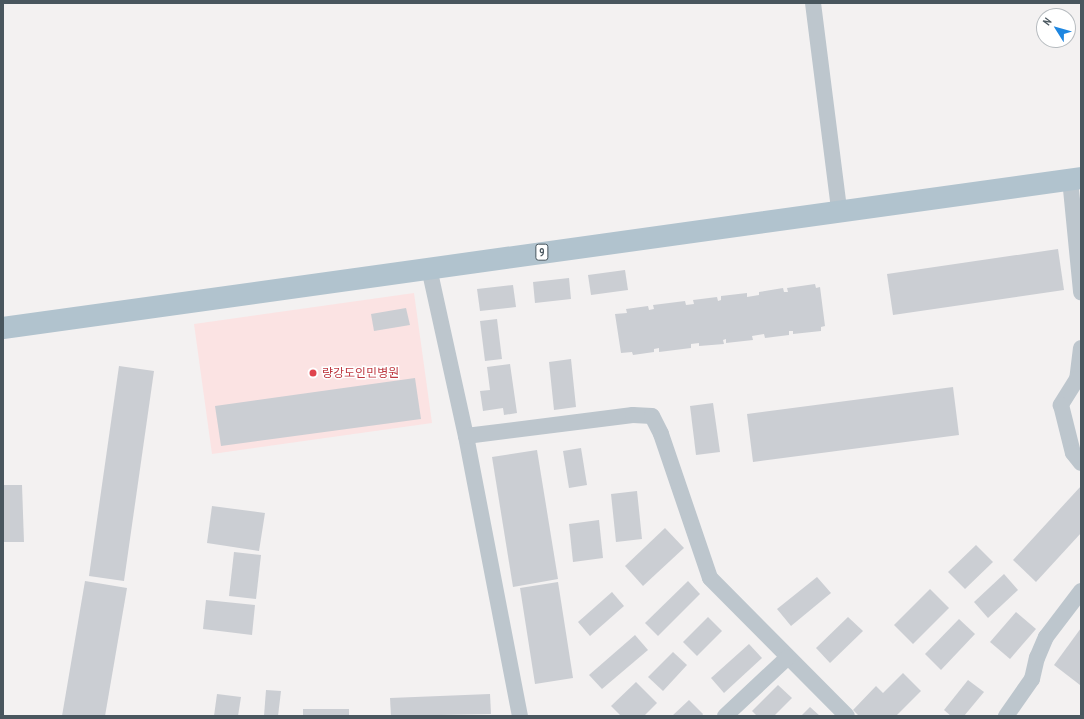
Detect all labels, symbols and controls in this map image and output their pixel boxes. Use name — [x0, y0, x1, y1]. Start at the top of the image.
north arrow — [1036, 8, 1076, 48]
text: N — [1040, 15, 1055, 28]
road number: 9 — [535, 243, 549, 261]
place label: 량강도인민병원 — [322, 366, 399, 380]
marker: 량강도인민병원 — [307, 367, 319, 379]

